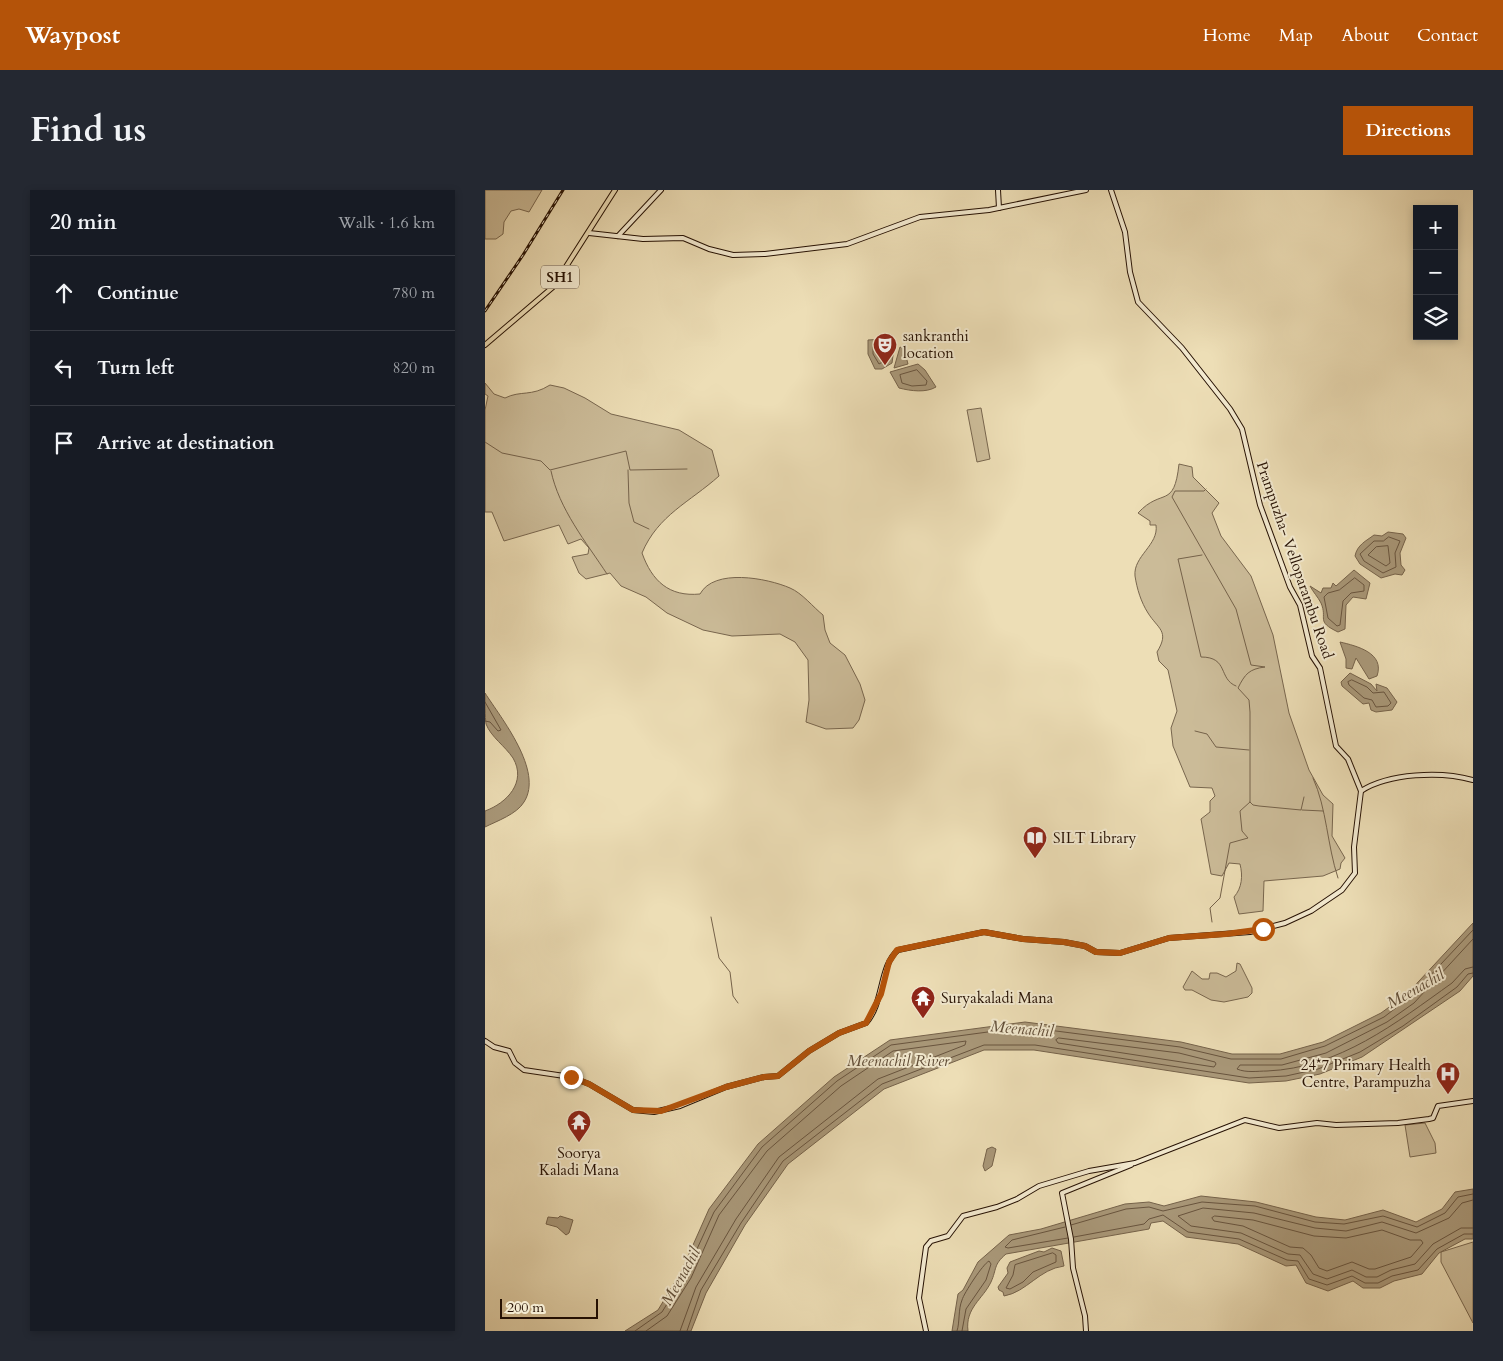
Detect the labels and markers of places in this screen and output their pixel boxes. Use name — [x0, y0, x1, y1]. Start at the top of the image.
place label: sankranthi location — [903, 326, 969, 363]
theatre icon: sankranthi location — [872, 332, 898, 366]
library icon: SILT Library — [1022, 825, 1048, 859]
place label: SILT Library — [1053, 828, 1137, 848]
temple icon: Suryakaladi Mana — [910, 985, 936, 1019]
place label: Suryakaladi Mana — [941, 988, 1054, 1008]
place label: 24*7 Primary Health Centre, Parampuzha — [1301, 1055, 1432, 1092]
hospital icon: 24*7 Primary Health Centre, Parampuzha — [1435, 1061, 1461, 1095]
temple icon: Soorya Kaladi Mana — [566, 1109, 592, 1143]
place label: Soorya Kaladi Mana — [539, 1143, 619, 1180]

